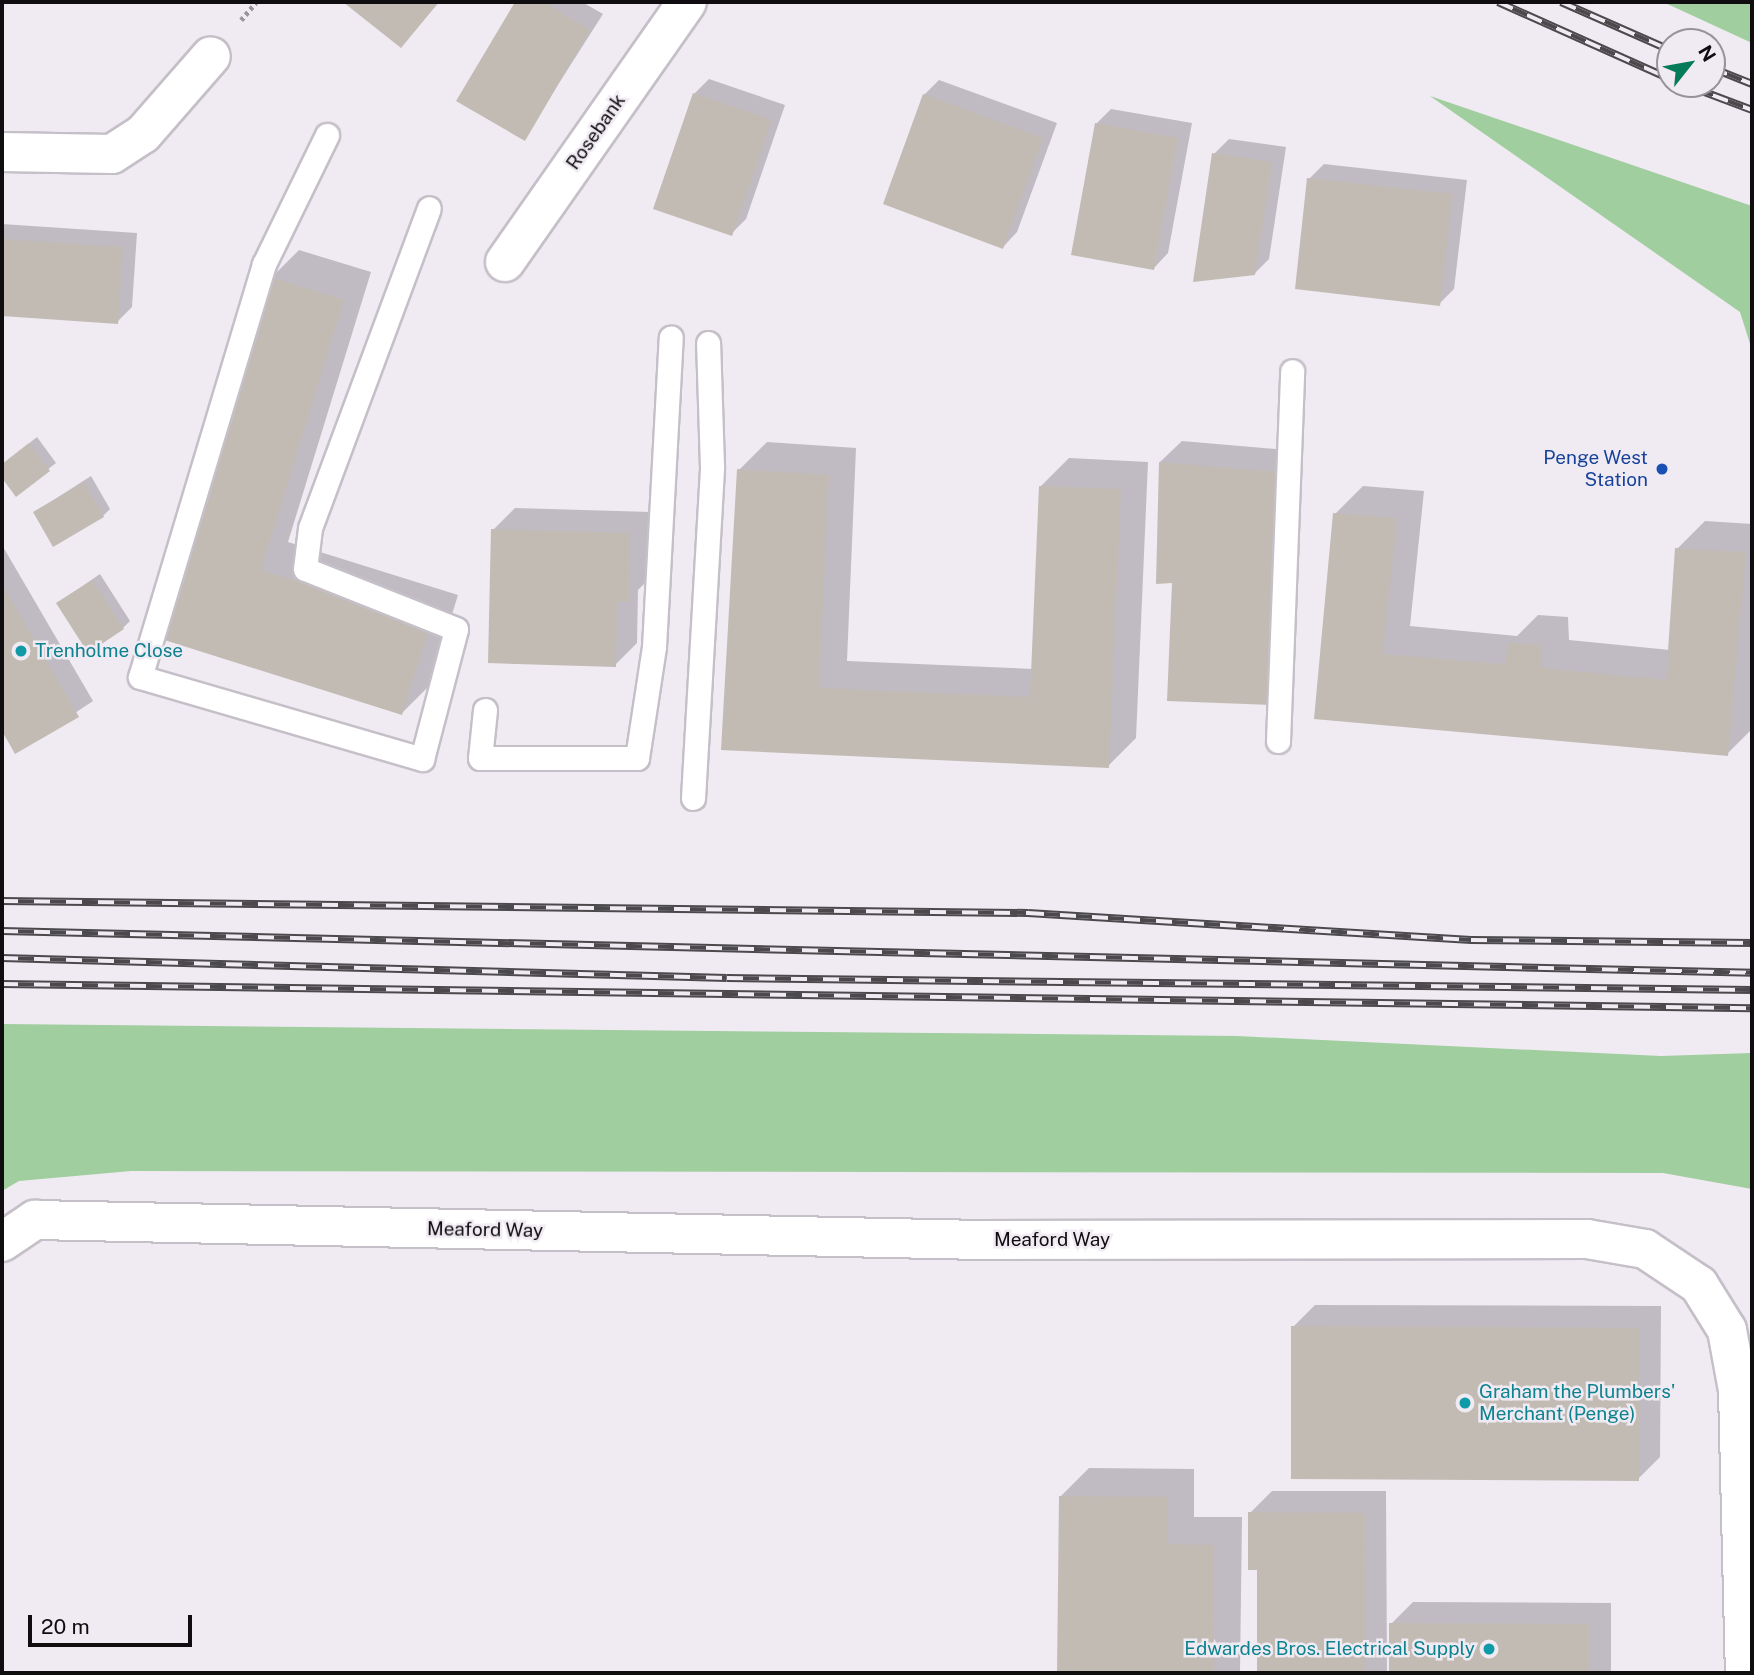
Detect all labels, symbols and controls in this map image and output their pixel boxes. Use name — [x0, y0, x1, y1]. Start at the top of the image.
north arrow — [1656, 28, 1726, 98]
text: N — [1694, 41, 1721, 65]
street label: Rosebank — [562, 90, 630, 174]
place label: Penge West Station — [1543, 447, 1648, 491]
marker: Penge West Station — [1654, 461, 1670, 477]
place label: Trenholme Close — [35, 640, 183, 662]
marker: Trenholme Close — [13, 643, 29, 659]
street label: Meaford Way — [427, 1218, 543, 1242]
street label: Meaford Way — [994, 1229, 1110, 1251]
place label: Graham the Plumbers' Merchant (Penge) — [1479, 1381, 1676, 1425]
marker: Graham the Plumbers' Merchant (Penge) — [1457, 1395, 1473, 1411]
scale bar — [32, 1602, 196, 1646]
text: 20 m — [41, 1614, 90, 1639]
place label: Edwardes Bros. Electrical Supply — [1184, 1638, 1475, 1660]
marker: Edwardes Bros. Electrical Supply — [1481, 1641, 1497, 1657]

